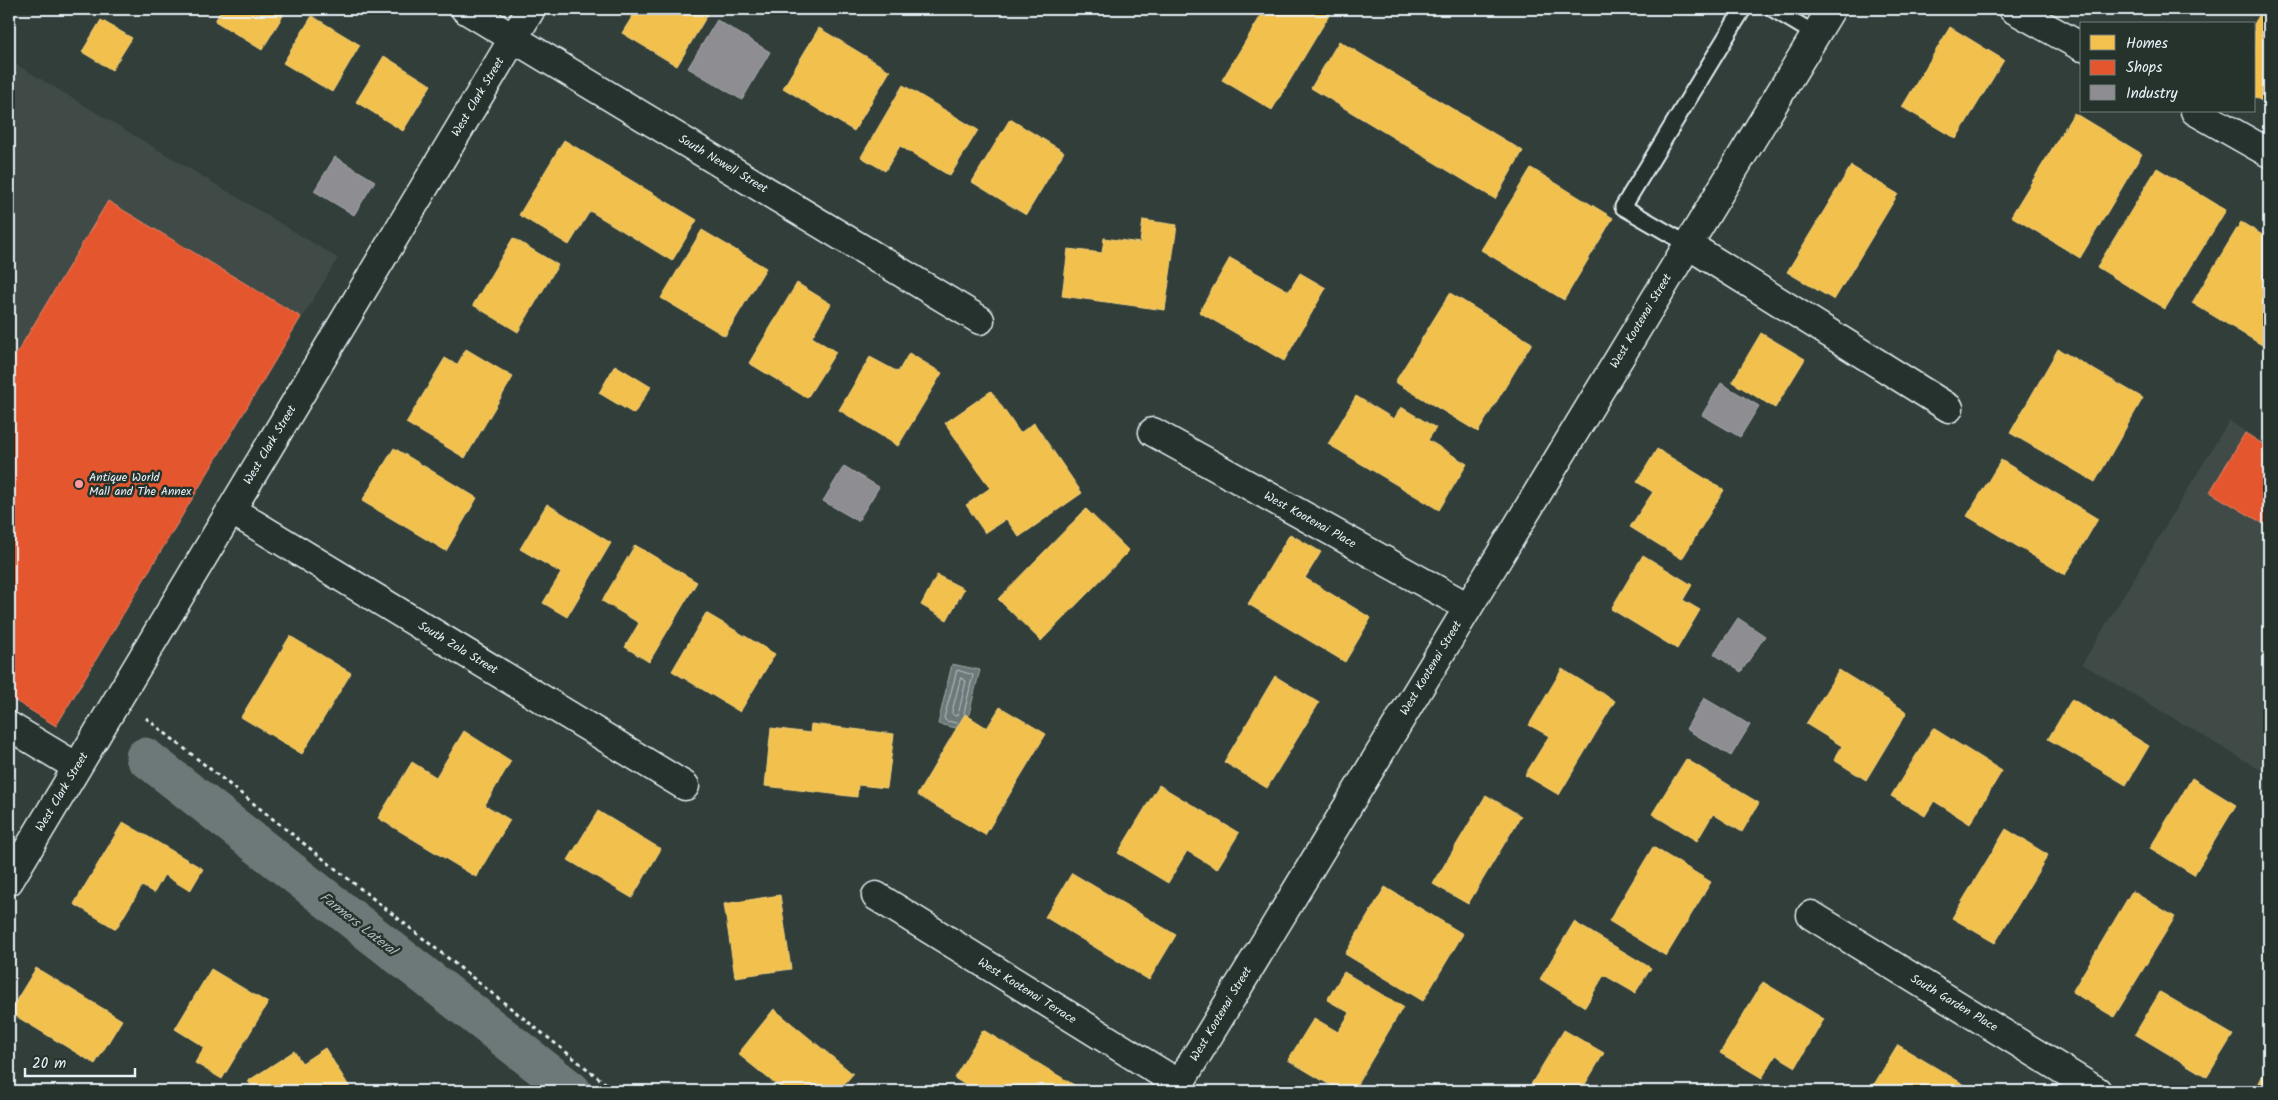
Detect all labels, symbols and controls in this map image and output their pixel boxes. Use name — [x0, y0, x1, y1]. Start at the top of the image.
legend — [2080, 22, 2256, 112]
text: Homes — [2126, 32, 2169, 56]
street label: West Clark Street — [447, 53, 509, 140]
text: Shops — [2126, 56, 2163, 80]
text: Industry — [2126, 82, 2179, 106]
street label: South Newell Street — [675, 130, 772, 198]
street label: West Kootenai Street — [1605, 270, 1677, 372]
street label: West Clark Street — [239, 401, 301, 488]
place label: Antique World Mall and The Annex — [89, 468, 192, 501]
marker: Antique World Mall and The Annex — [73, 478, 85, 490]
street label: West Kootenai Place — [1260, 487, 1360, 554]
street label: South Zola Street — [414, 617, 502, 680]
street label: West Kootenai Street — [1395, 617, 1467, 719]
street label: West Clark Street — [31, 748, 93, 835]
water label: Farmers Lateral — [315, 887, 403, 963]
street label: West Kootenai Terrace — [974, 953, 1081, 1029]
street label: West Kootenai Street — [1185, 963, 1257, 1065]
street label: South Garden Place — [1907, 969, 2002, 1037]
scale bar — [25, 1045, 135, 1077]
text: 20 m — [32, 1052, 66, 1076]

